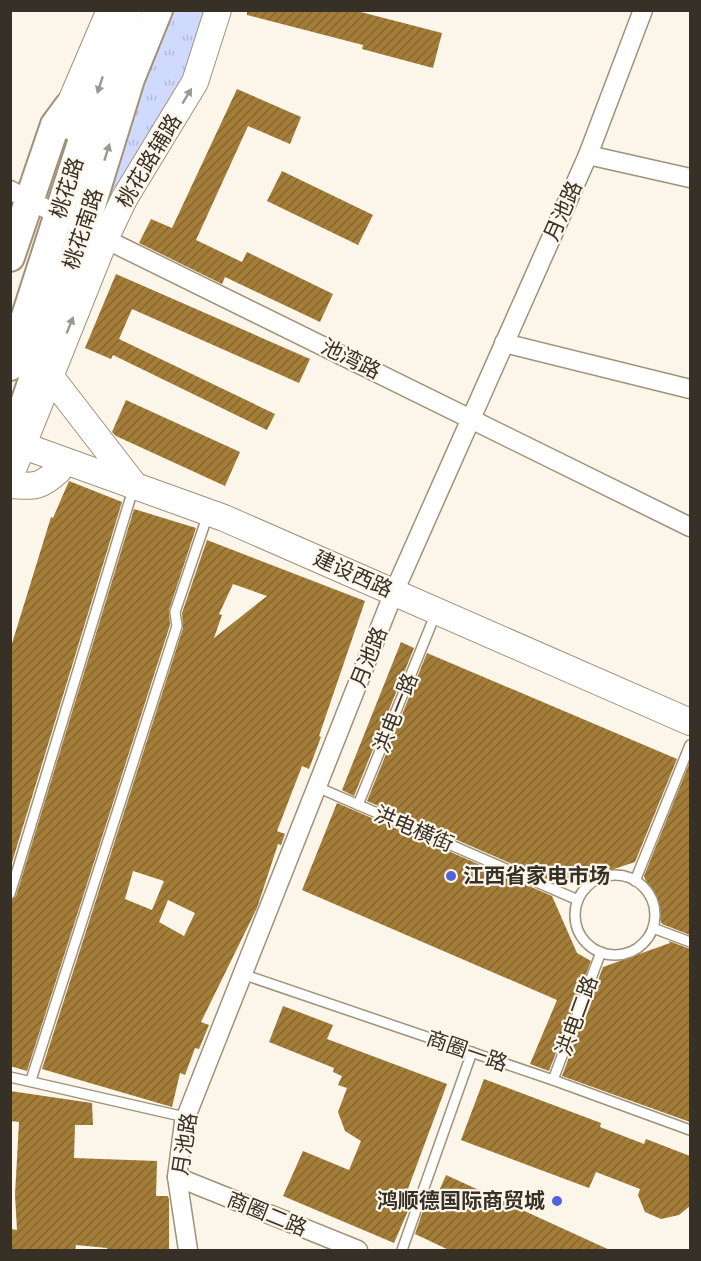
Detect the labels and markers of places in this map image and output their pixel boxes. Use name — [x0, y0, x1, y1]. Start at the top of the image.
place label: 江西省家电市场 — [463, 862, 610, 890]
marker: 江西省家电市场 — [444, 869, 458, 883]
place label: 鸿顺德国际商贸城 — [377, 1187, 545, 1215]
marker: 鸿顺德国际商贸城 — [550, 1194, 564, 1208]

